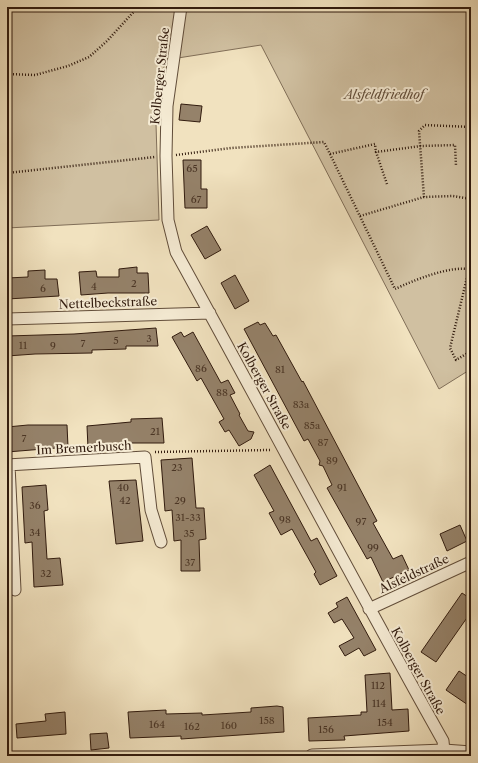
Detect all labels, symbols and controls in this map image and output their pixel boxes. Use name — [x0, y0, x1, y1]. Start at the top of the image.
street label: Kolberger Straße — [147, 26, 172, 125]
park label: Alsfeldfriedhof — [342, 87, 428, 102]
house number: 65 — [186, 162, 198, 175]
house number: 67 — [191, 193, 201, 206]
house number: 2 — [131, 277, 137, 290]
house number: 4 — [91, 280, 97, 293]
house number: 6 — [40, 282, 46, 295]
street label: Nettelbeckstraße — [59, 293, 158, 312]
house number: 3 — [146, 332, 152, 345]
house number: 5 — [113, 334, 119, 347]
house number: 7 — [81, 337, 86, 350]
house number: 11 — [19, 339, 28, 352]
house number: 9 — [50, 339, 56, 352]
street label: Kolberger Straße — [234, 339, 295, 432]
house number: 86 — [195, 362, 207, 375]
house number: 81 — [275, 363, 286, 376]
house number: 88 — [216, 386, 228, 399]
house number: 83a — [293, 398, 310, 411]
house number: 85a — [304, 419, 321, 432]
house number: 21 — [150, 425, 161, 438]
house number: 7 — [22, 432, 27, 445]
house number: 87 — [318, 436, 328, 449]
street label: Im Bremerbusch — [36, 437, 133, 457]
house number: 89 — [326, 454, 338, 467]
house number: 23 — [171, 461, 183, 474]
house number: 40 — [117, 481, 129, 494]
house number: 91 — [337, 481, 348, 494]
house number: 42 — [119, 494, 131, 507]
house number: 29 — [174, 494, 186, 507]
house number: 36 — [29, 499, 41, 512]
house number: 31-33 — [175, 511, 201, 524]
house number: 98 — [279, 513, 291, 526]
house number: 97 — [356, 515, 366, 528]
house number: 34 — [29, 526, 41, 539]
house number: 35 — [184, 527, 194, 540]
house number: 99 — [367, 541, 379, 554]
street label: Alsfeldstraße — [376, 551, 451, 597]
house number: 37 — [185, 556, 195, 569]
house number: 32 — [40, 567, 52, 580]
street label: Kolberger Straße — [388, 624, 449, 717]
house number: 112 — [371, 679, 385, 692]
house number: 114 — [372, 697, 386, 710]
house number: 158 — [259, 714, 275, 727]
house number: 154 — [377, 716, 393, 729]
house number: 164 — [149, 718, 165, 731]
house number: 160 — [221, 719, 237, 732]
house number: 162 — [184, 720, 200, 733]
house number: 156 — [318, 723, 334, 736]

